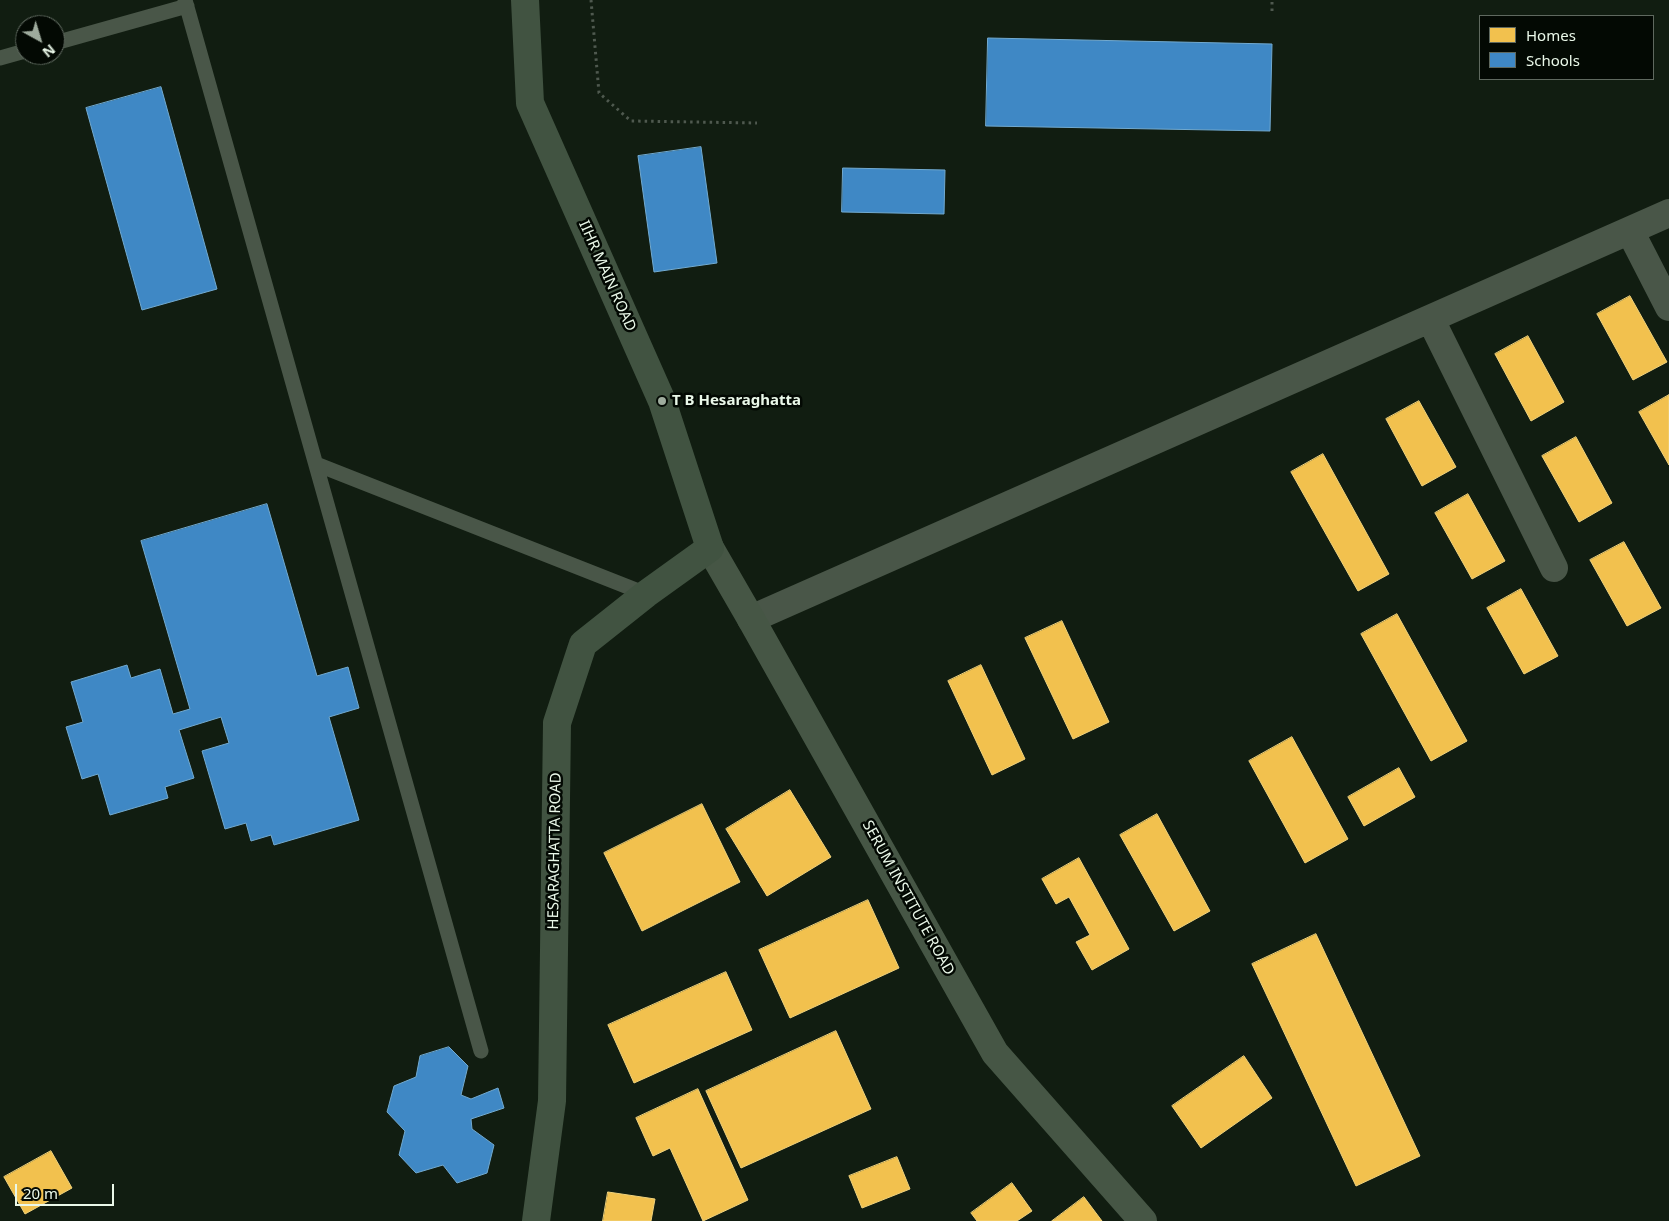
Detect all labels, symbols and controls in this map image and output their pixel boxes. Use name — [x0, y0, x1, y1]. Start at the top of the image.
north arrow — [15, 15, 65, 65]
legend — [1479, 15, 1654, 80]
text: Homes — [1526, 25, 1576, 45]
text: N — [39, 40, 60, 62]
text: Schools — [1526, 50, 1580, 70]
street label: IIHR MAIN ROAD — [575, 218, 639, 334]
place label: T B Hesaraghatta — [672, 392, 801, 410]
marker: T B Hesaraghatta — [656, 395, 668, 407]
street label: HESARAGHATTA ROAD — [545, 772, 565, 930]
street label: SERUM INSTITUTE ROAD — [858, 818, 958, 978]
scale bar — [18, 1174, 116, 1206]
text: 20 m — [23, 1183, 58, 1203]

